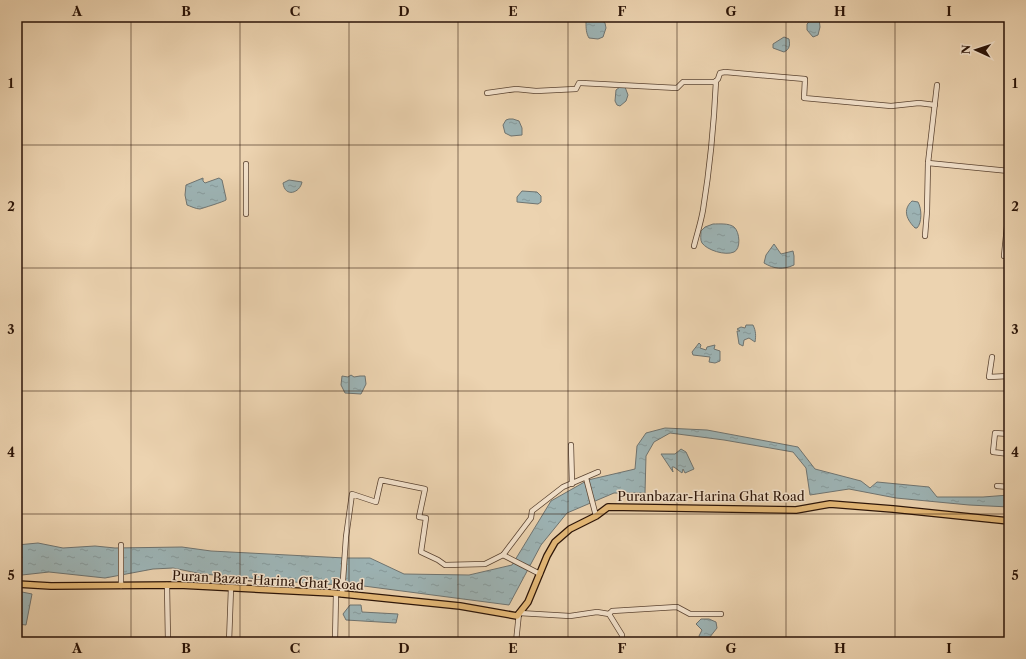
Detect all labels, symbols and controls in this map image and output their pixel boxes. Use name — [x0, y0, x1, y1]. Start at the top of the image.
text: A — [71, 3, 83, 19]
text: B — [181, 3, 191, 19]
text: C — [290, 3, 300, 19]
text: D — [398, 3, 410, 19]
text: E — [508, 3, 518, 19]
text: F — [618, 3, 627, 19]
text: G — [725, 3, 737, 19]
text: H — [834, 3, 846, 19]
text: I — [946, 3, 952, 19]
north arrow — [956, 30, 996, 70]
text: N — [959, 44, 973, 55]
text: 1 — [8, 75, 14, 91]
text: 1 — [1012, 75, 1018, 91]
text: 2 — [7, 198, 15, 214]
text: 2 — [1011, 198, 1019, 214]
text: 3 — [7, 321, 15, 337]
text: 3 — [1011, 321, 1019, 337]
text: 4 — [7, 444, 15, 460]
text: 4 — [1011, 444, 1019, 460]
street label: Puranbazar-Harina Ghat Road — [617, 488, 805, 504]
text: 5 — [7, 567, 15, 583]
street label: Puran Bazar-Harina Ghat Road — [172, 567, 364, 593]
text: 5 — [1011, 567, 1019, 583]
text: A — [71, 640, 83, 656]
text: B — [181, 640, 191, 656]
text: C — [290, 640, 300, 656]
text: D — [398, 640, 410, 656]
text: E — [508, 640, 518, 656]
text: F — [618, 640, 627, 656]
text: G — [725, 640, 737, 656]
text: H — [834, 640, 846, 656]
text: I — [946, 640, 952, 656]

